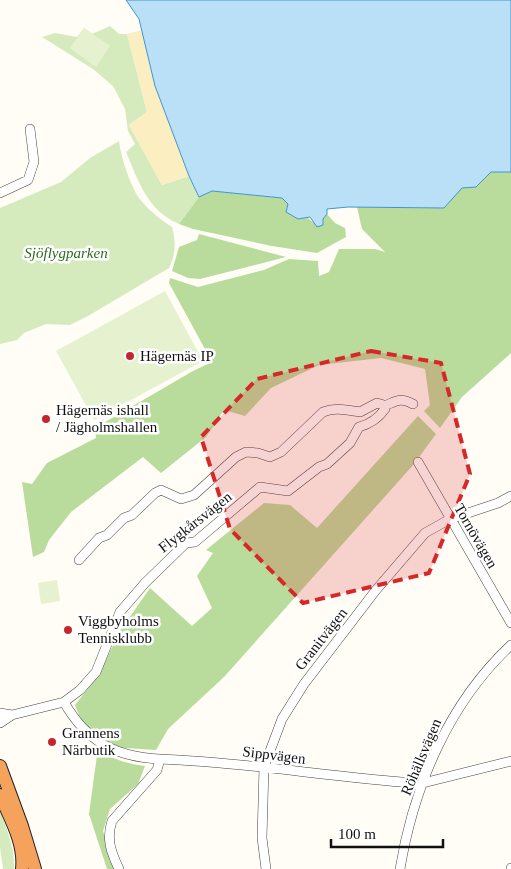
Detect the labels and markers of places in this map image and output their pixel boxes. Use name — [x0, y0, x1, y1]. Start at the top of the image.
place label: Hägernäs IP — [140, 348, 214, 364]
marker: Hägernäs IP — [124, 350, 136, 362]
place label: Hägernäs ishall / Jägholmshallen — [56, 402, 158, 435]
marker: Hägernäs ishall / Jägholmshallen — [40, 413, 52, 425]
place label: Viggbyholms Tennisklubb — [78, 613, 159, 646]
marker: Viggbyholms Tennisklubb — [62, 624, 74, 636]
place label: Grannens Närbutik — [62, 725, 120, 758]
marker: Grannens Närbutik — [46, 736, 58, 748]

